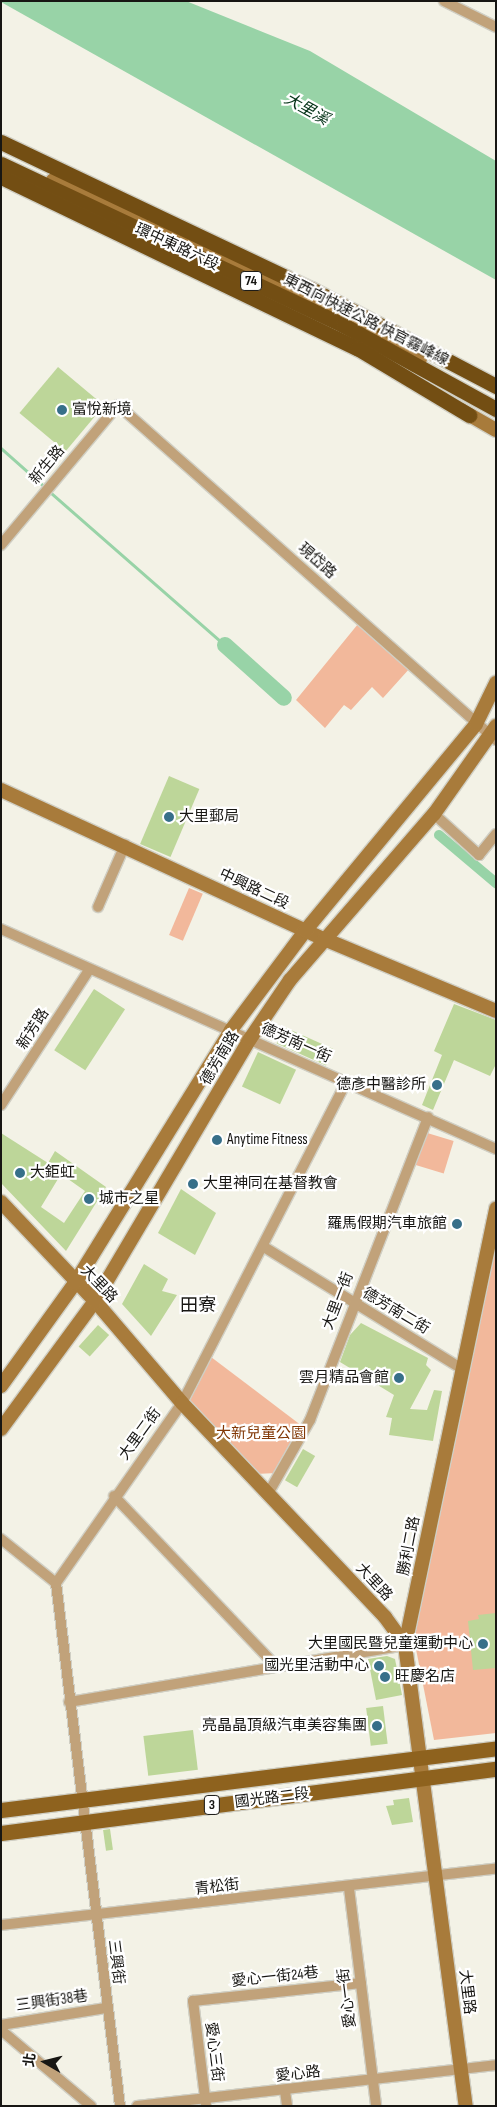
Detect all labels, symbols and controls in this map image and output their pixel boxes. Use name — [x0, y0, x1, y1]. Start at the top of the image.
water label: 大里溪 — [280, 90, 332, 130]
street label: 環中東路六段 — [132, 220, 222, 274]
road number: 74 — [240, 270, 262, 292]
street label: 東西向快速公路 快官霧峰線 — [281, 271, 451, 369]
place label: 富悅新境 — [72, 401, 132, 419]
marker: 富悅新境 — [56, 404, 68, 416]
street label: 新生路 — [26, 442, 68, 488]
street label: 現岱路 — [294, 539, 340, 583]
place label: 大里郵局 — [179, 808, 239, 826]
marker: 大里郵局 — [163, 811, 175, 823]
street label: 中興路二段 — [216, 865, 292, 913]
street label: 新芳路 — [13, 1005, 53, 1053]
street label: 德芳南一街 — [258, 1020, 334, 1066]
street label: 德芳南路 — [197, 1028, 243, 1088]
place label: 德彥中醫診所 — [336, 1076, 426, 1094]
marker: 德彥中醫診所 — [430, 1078, 444, 1092]
place label: Anytime Fitness — [227, 1131, 308, 1149]
marker: Anytime Fitness — [211, 1134, 223, 1146]
place label: 大鉅虹 — [30, 1164, 75, 1182]
marker: 大鉅虹 — [14, 1167, 26, 1179]
place label: 大里神同在基督教會 — [203, 1175, 338, 1193]
marker: 大里神同在基督教會 — [187, 1178, 199, 1190]
place label: 城市之星 — [99, 1190, 159, 1208]
marker: 城市之星 — [83, 1193, 95, 1205]
place label: 羅馬假期汽車旅館 — [327, 1215, 447, 1233]
marker: 羅馬假期汽車旅館 — [451, 1218, 463, 1230]
street label: 大里路 — [77, 1262, 121, 1306]
street label: 大里一街 — [319, 1270, 357, 1332]
street label: 德芳南二街 — [359, 1284, 433, 1338]
district label: 田寮 — [180, 1295, 216, 1317]
place label: 雲月精品會館 — [299, 1369, 389, 1387]
marker: 雲月精品會館 — [393, 1372, 405, 1384]
street label: 大里二街 — [115, 1404, 165, 1464]
park label: 大新兒童公園 — [216, 1425, 306, 1443]
street label: 勝利二路 — [394, 1515, 424, 1577]
street label: 大里路 — [352, 1559, 396, 1605]
place label: 大里國民暨兒童運動中心 — [308, 1635, 473, 1653]
marker: 大里國民暨兒童運動中心 — [477, 1638, 489, 1650]
place label: 國光里活動中心 — [264, 1657, 369, 1675]
marker: 國光里活動中心 — [373, 1660, 385, 1672]
place label: 旺慶名店 — [395, 1668, 455, 1686]
marker: 旺慶名店 — [379, 1671, 391, 1683]
place label: 亮晶晶頂級汽車美容集團 — [202, 1717, 367, 1735]
marker: 亮晶晶頂級汽車美容集團 — [371, 1720, 383, 1732]
street label: 國光路二段 — [234, 1784, 310, 1812]
road number: 3 — [203, 1794, 221, 1816]
street label: 青松街 — [194, 1875, 240, 1899]
street label: 三興街 — [104, 1939, 128, 1985]
street label: 愛心一街24巷 — [231, 1963, 319, 1991]
street label: 愛心一街 — [334, 1967, 360, 2029]
street label: 大里路 — [455, 1969, 479, 2015]
street label: 三興街38巷 — [15, 1987, 89, 2015]
street label: 愛心三街 — [201, 2021, 227, 2083]
north arrow — [20, 2037, 70, 2087]
text: 北 — [20, 2052, 39, 2068]
street label: 愛心路 — [275, 2063, 321, 2085]

